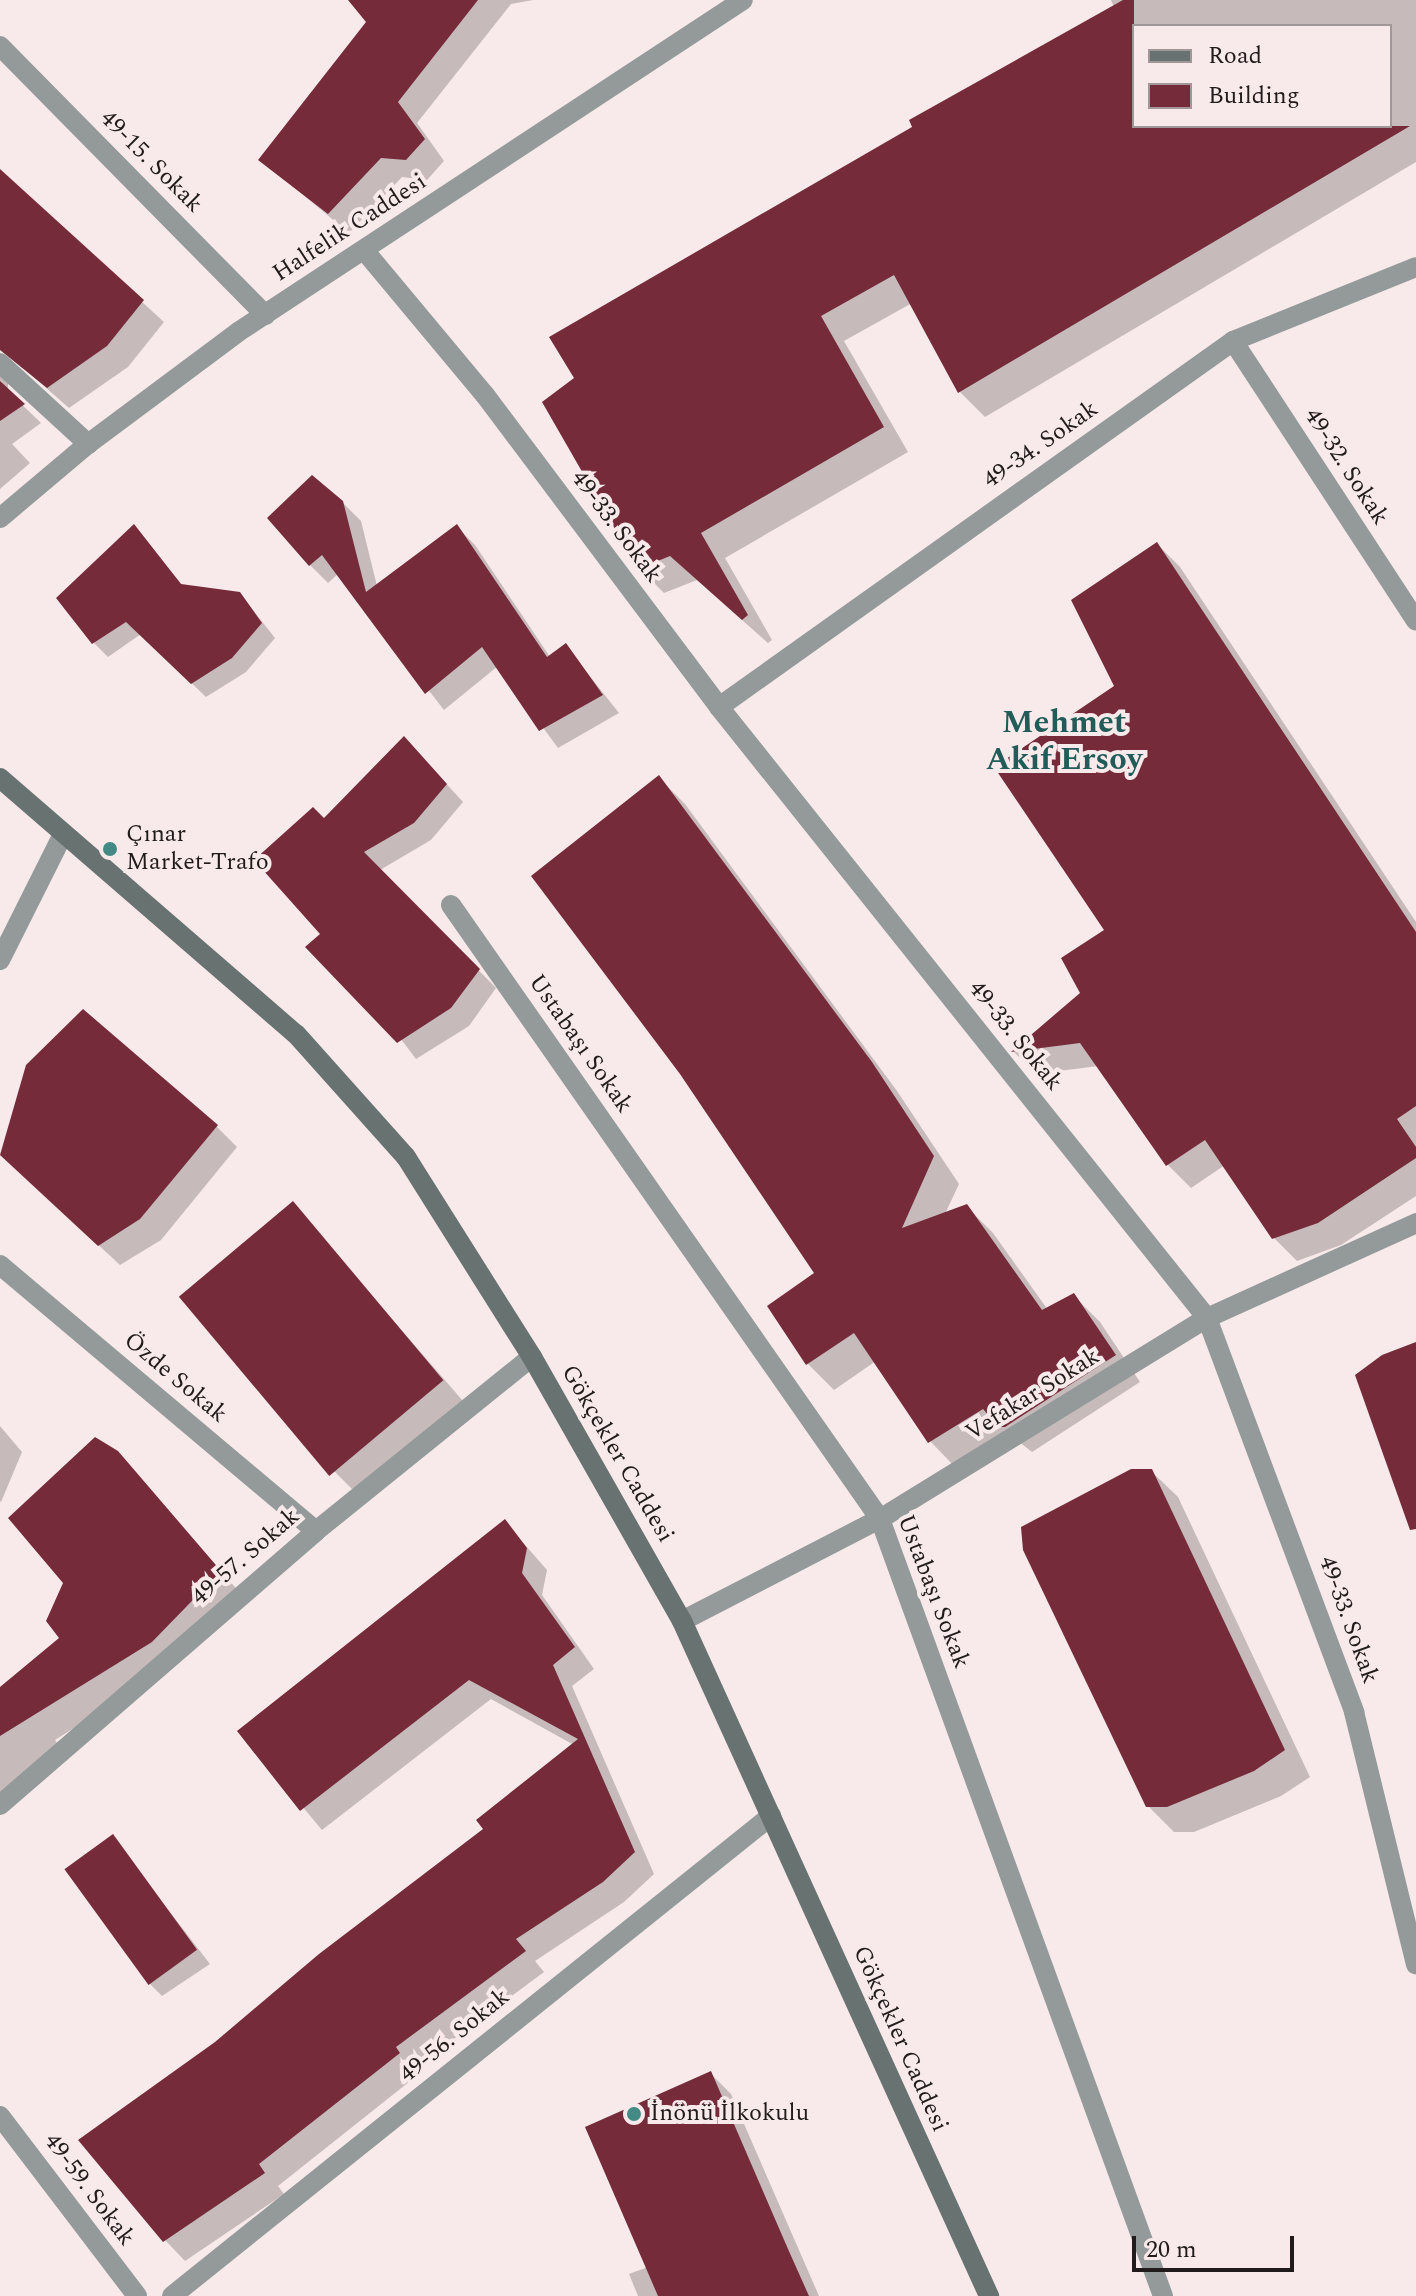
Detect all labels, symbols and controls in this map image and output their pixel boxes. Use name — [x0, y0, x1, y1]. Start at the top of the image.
legend — [1132, 24, 1392, 128]
text: Road — [1208, 38, 1262, 74]
text: Building — [1208, 78, 1300, 114]
street label: 49-15. Sokak — [94, 105, 208, 219]
street label: Halfelik Caddesi — [268, 168, 432, 288]
street label: 49-34. Sokak — [978, 395, 1104, 495]
street label: 49-32. Sokak — [1298, 403, 1394, 531]
street label: 49-33. Sokak — [564, 465, 668, 589]
district label: Mehmet Akif Ersoy — [986, 705, 1142, 780]
place label: Çınar Market-Trafo — [126, 821, 269, 877]
marker: Çınar Market-Trafo — [101, 840, 119, 858]
street label: Ustabaşı Sokak — [522, 969, 638, 1119]
street label: 49-33. Sokak — [962, 975, 1068, 1097]
street label: Özde Sokak — [118, 1326, 232, 1430]
street label: Vefakar Sokak — [961, 1342, 1105, 1448]
street label: Gökçekler Caddesi — [554, 1360, 680, 1548]
street label: 49-57. Sokak — [186, 1502, 306, 1612]
street label: Ustabaşı Sokak — [890, 1511, 976, 1673]
street label: 49-33. Sokak — [1312, 1552, 1384, 1688]
street label: Gökçekler Caddesi — [846, 1942, 954, 2136]
street label: 49-56. Sokak — [394, 1983, 516, 2089]
place label: İnönü İlkokulu — [650, 2100, 809, 2128]
marker: İnönü İlkokulu — [625, 2105, 643, 2123]
street label: 49-59. Sokak — [37, 2128, 141, 2252]
scale bar — [1136, 2220, 1298, 2270]
text: 20 m — [1146, 2232, 1197, 2268]

